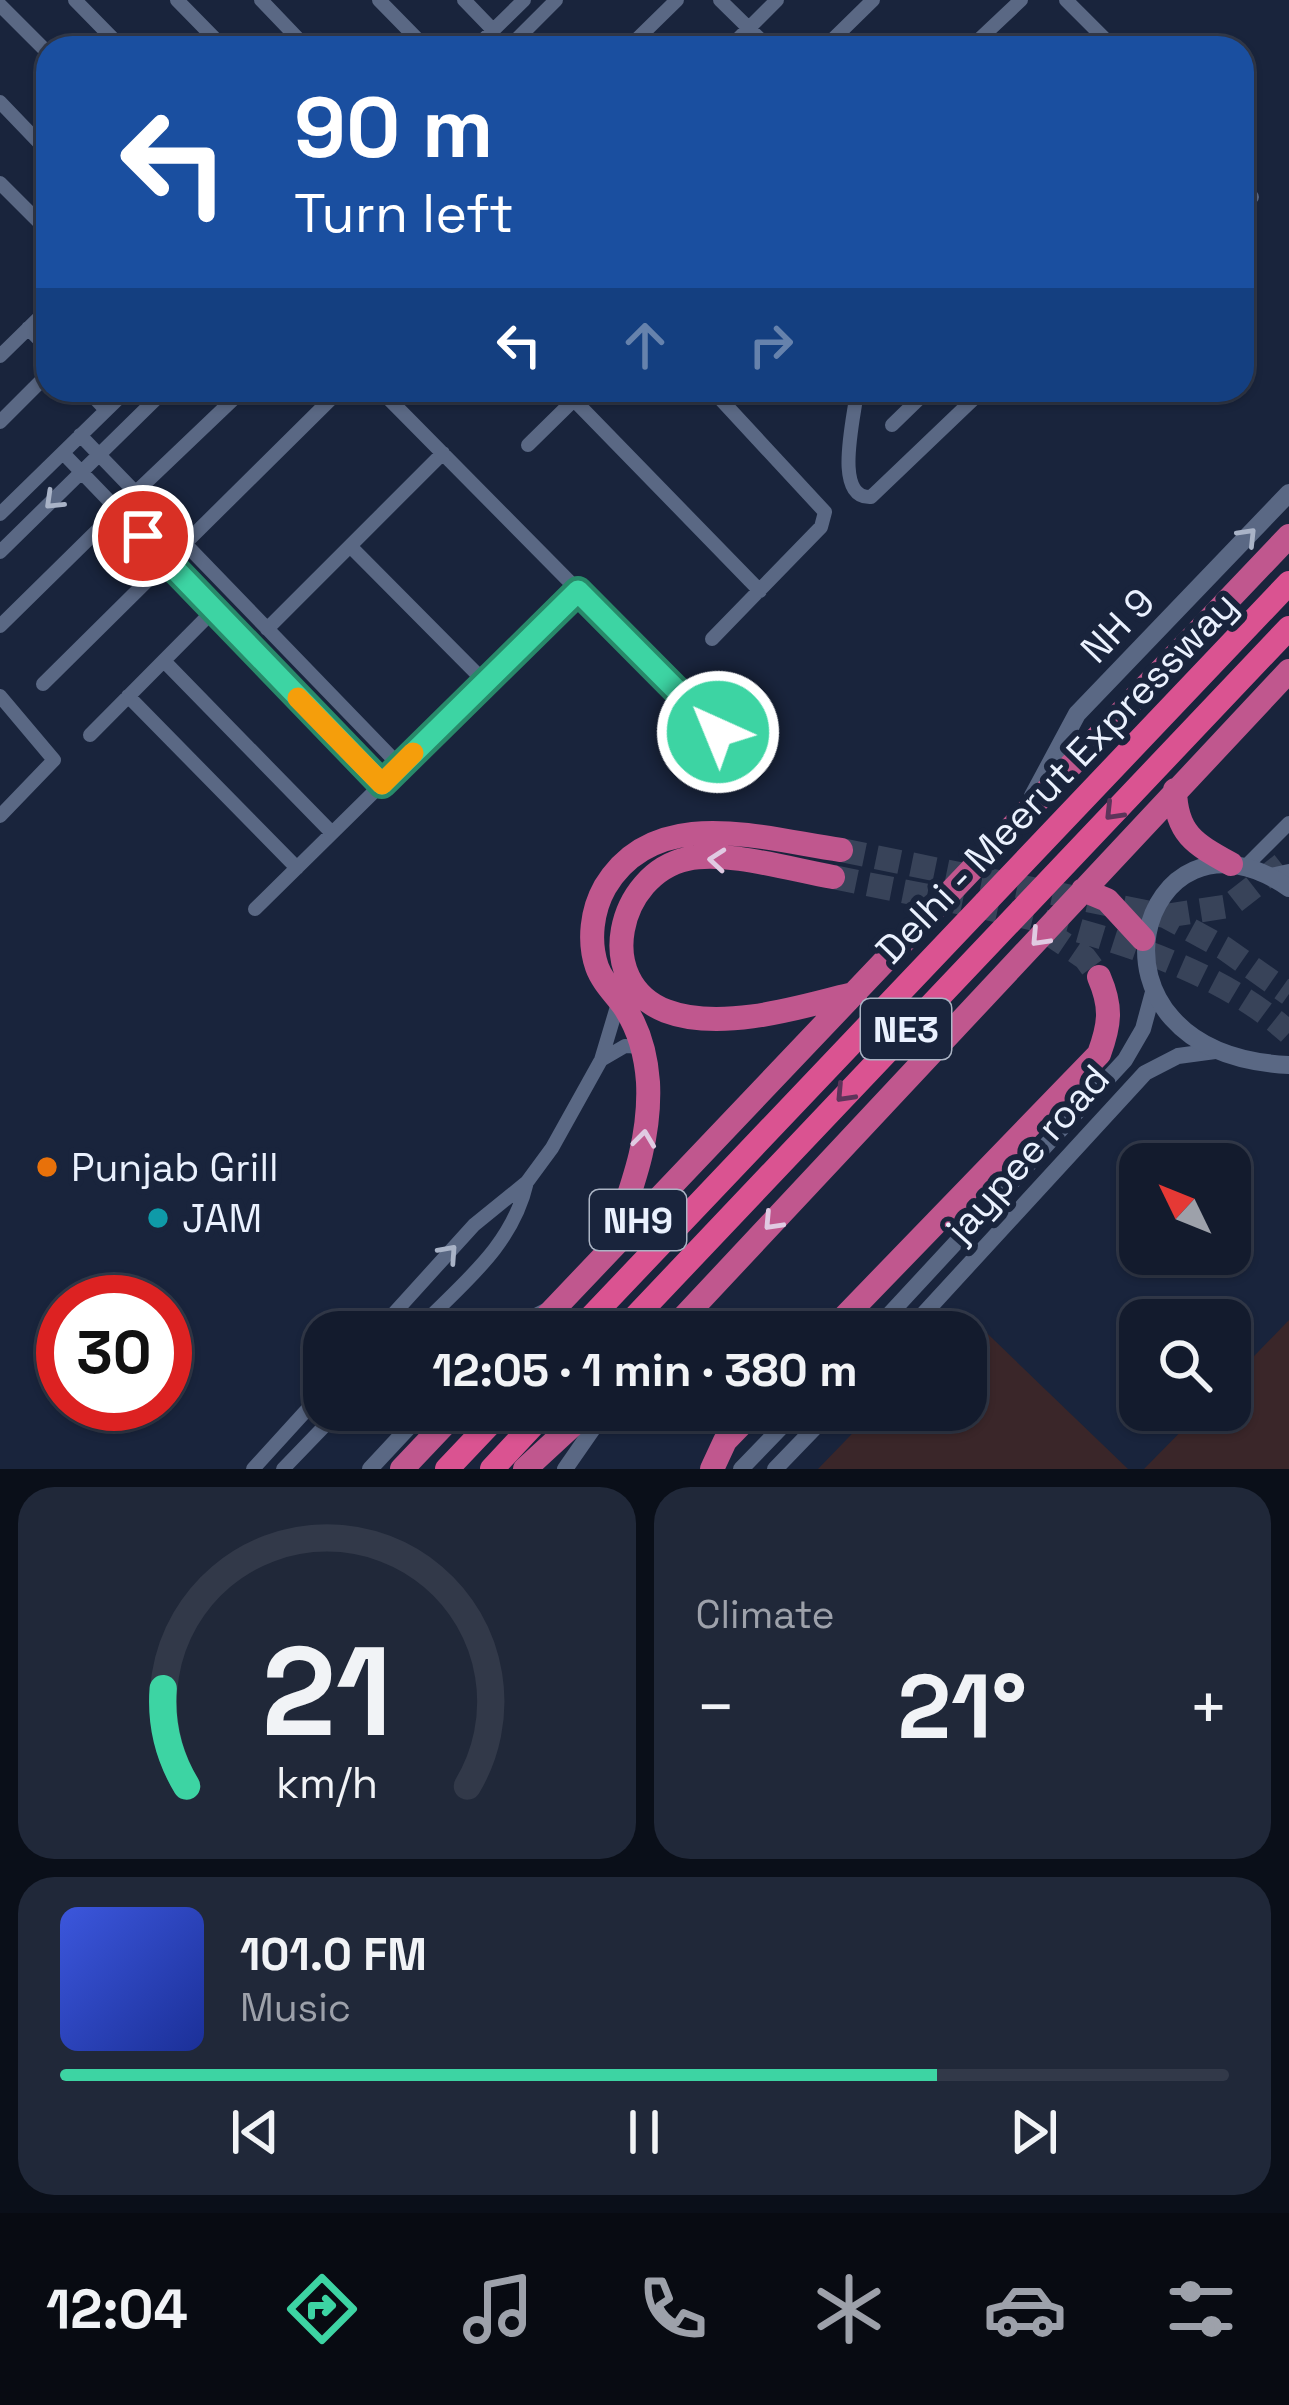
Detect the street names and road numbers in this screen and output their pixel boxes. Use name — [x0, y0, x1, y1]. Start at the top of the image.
street label: NH 9 — [1070, 578, 1165, 673]
street label: Delhi - Meerut Expressway — [866, 581, 1247, 974]
road number: NE3 — [861, 999, 951, 1059]
street label: jaypee road — [934, 1054, 1120, 1253]
road number: NH9 — [590, 1190, 686, 1250]

